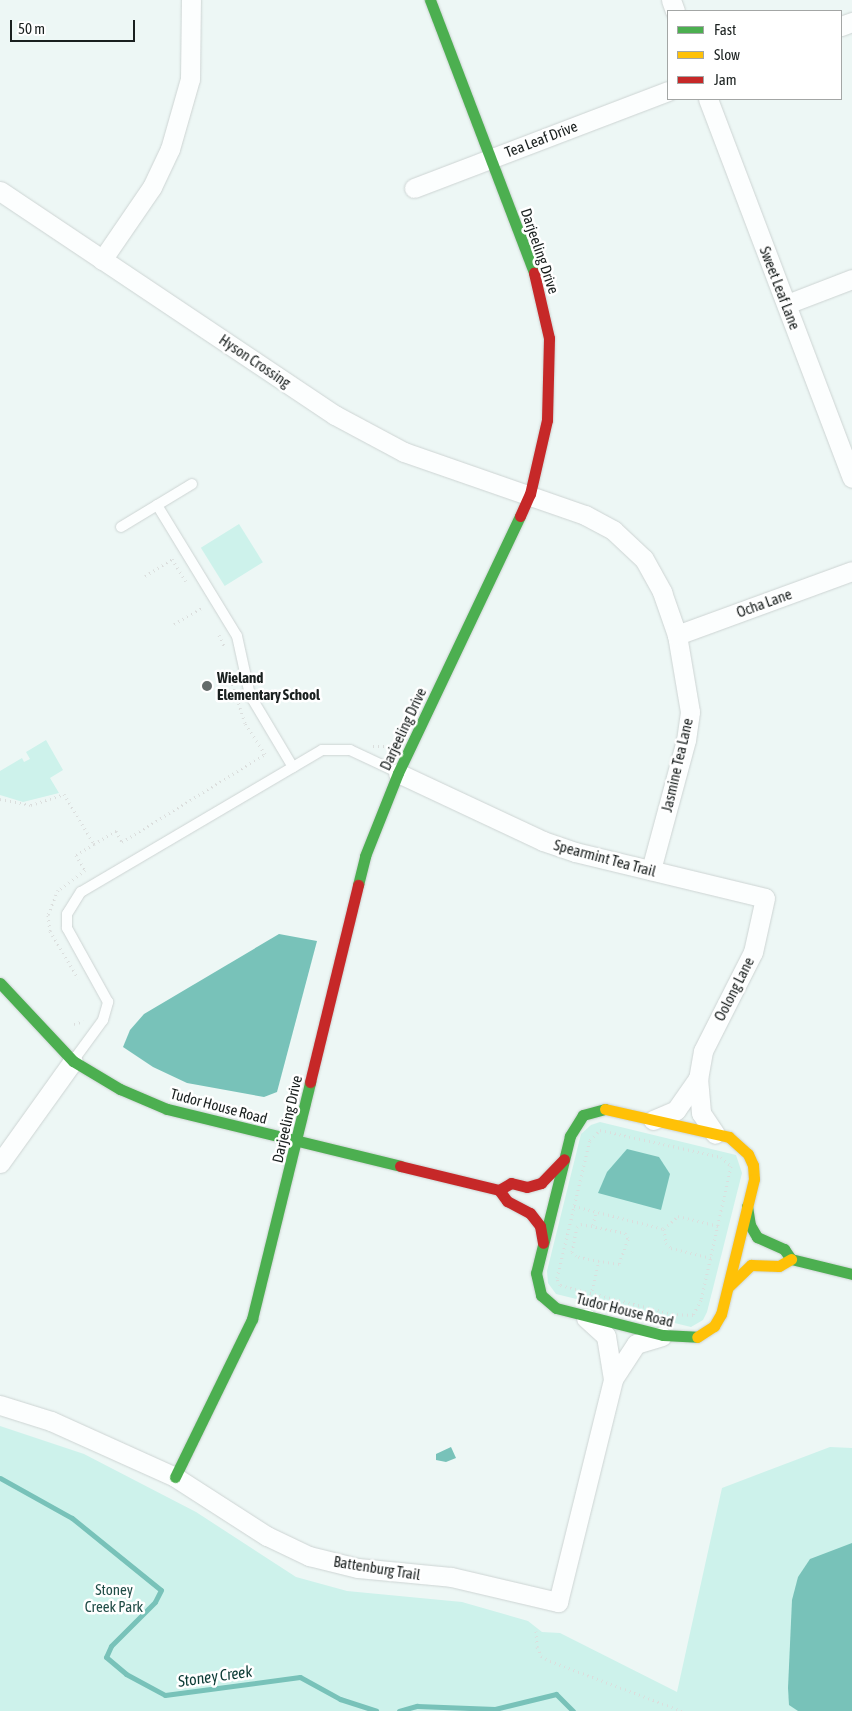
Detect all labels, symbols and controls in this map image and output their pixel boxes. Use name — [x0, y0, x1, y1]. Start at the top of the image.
scale bar — [12, 10, 138, 42]
legend — [667, 10, 842, 100]
text: 50 m — [18, 20, 45, 37]
text: Fast — [714, 21, 736, 38]
text: Slow — [714, 46, 740, 63]
text: Jam — [714, 71, 737, 88]
street label: Tea Leaf Drive — [502, 117, 580, 161]
street label: Darjeeling Drive — [517, 206, 563, 296]
street label: Sweet Leaf Lane — [756, 244, 804, 332]
street label: Hyson Crossing — [216, 330, 294, 392]
street label: Ocha Lane — [734, 585, 794, 621]
place label: Wieland Elementary School — [217, 668, 320, 703]
marker: Wieland Elementary School — [201, 680, 213, 692]
street label: Darjeeling Drive — [376, 685, 430, 773]
street label: Jasmine Tea Lane — [657, 716, 697, 814]
street label: Spearmint Tea Trail — [552, 836, 658, 880]
street label: Oolong Lane — [710, 954, 758, 1024]
street label: Darjeeling Drive — [268, 1074, 306, 1164]
street label: Tudor House Road — [169, 1084, 269, 1128]
street label: Tudor House Road — [575, 1289, 675, 1331]
street label: Battenburg Trail — [332, 1552, 422, 1584]
park label: Stoney Creek Park — [85, 1580, 143, 1615]
water label: Stoney Creek — [177, 1661, 253, 1691]

